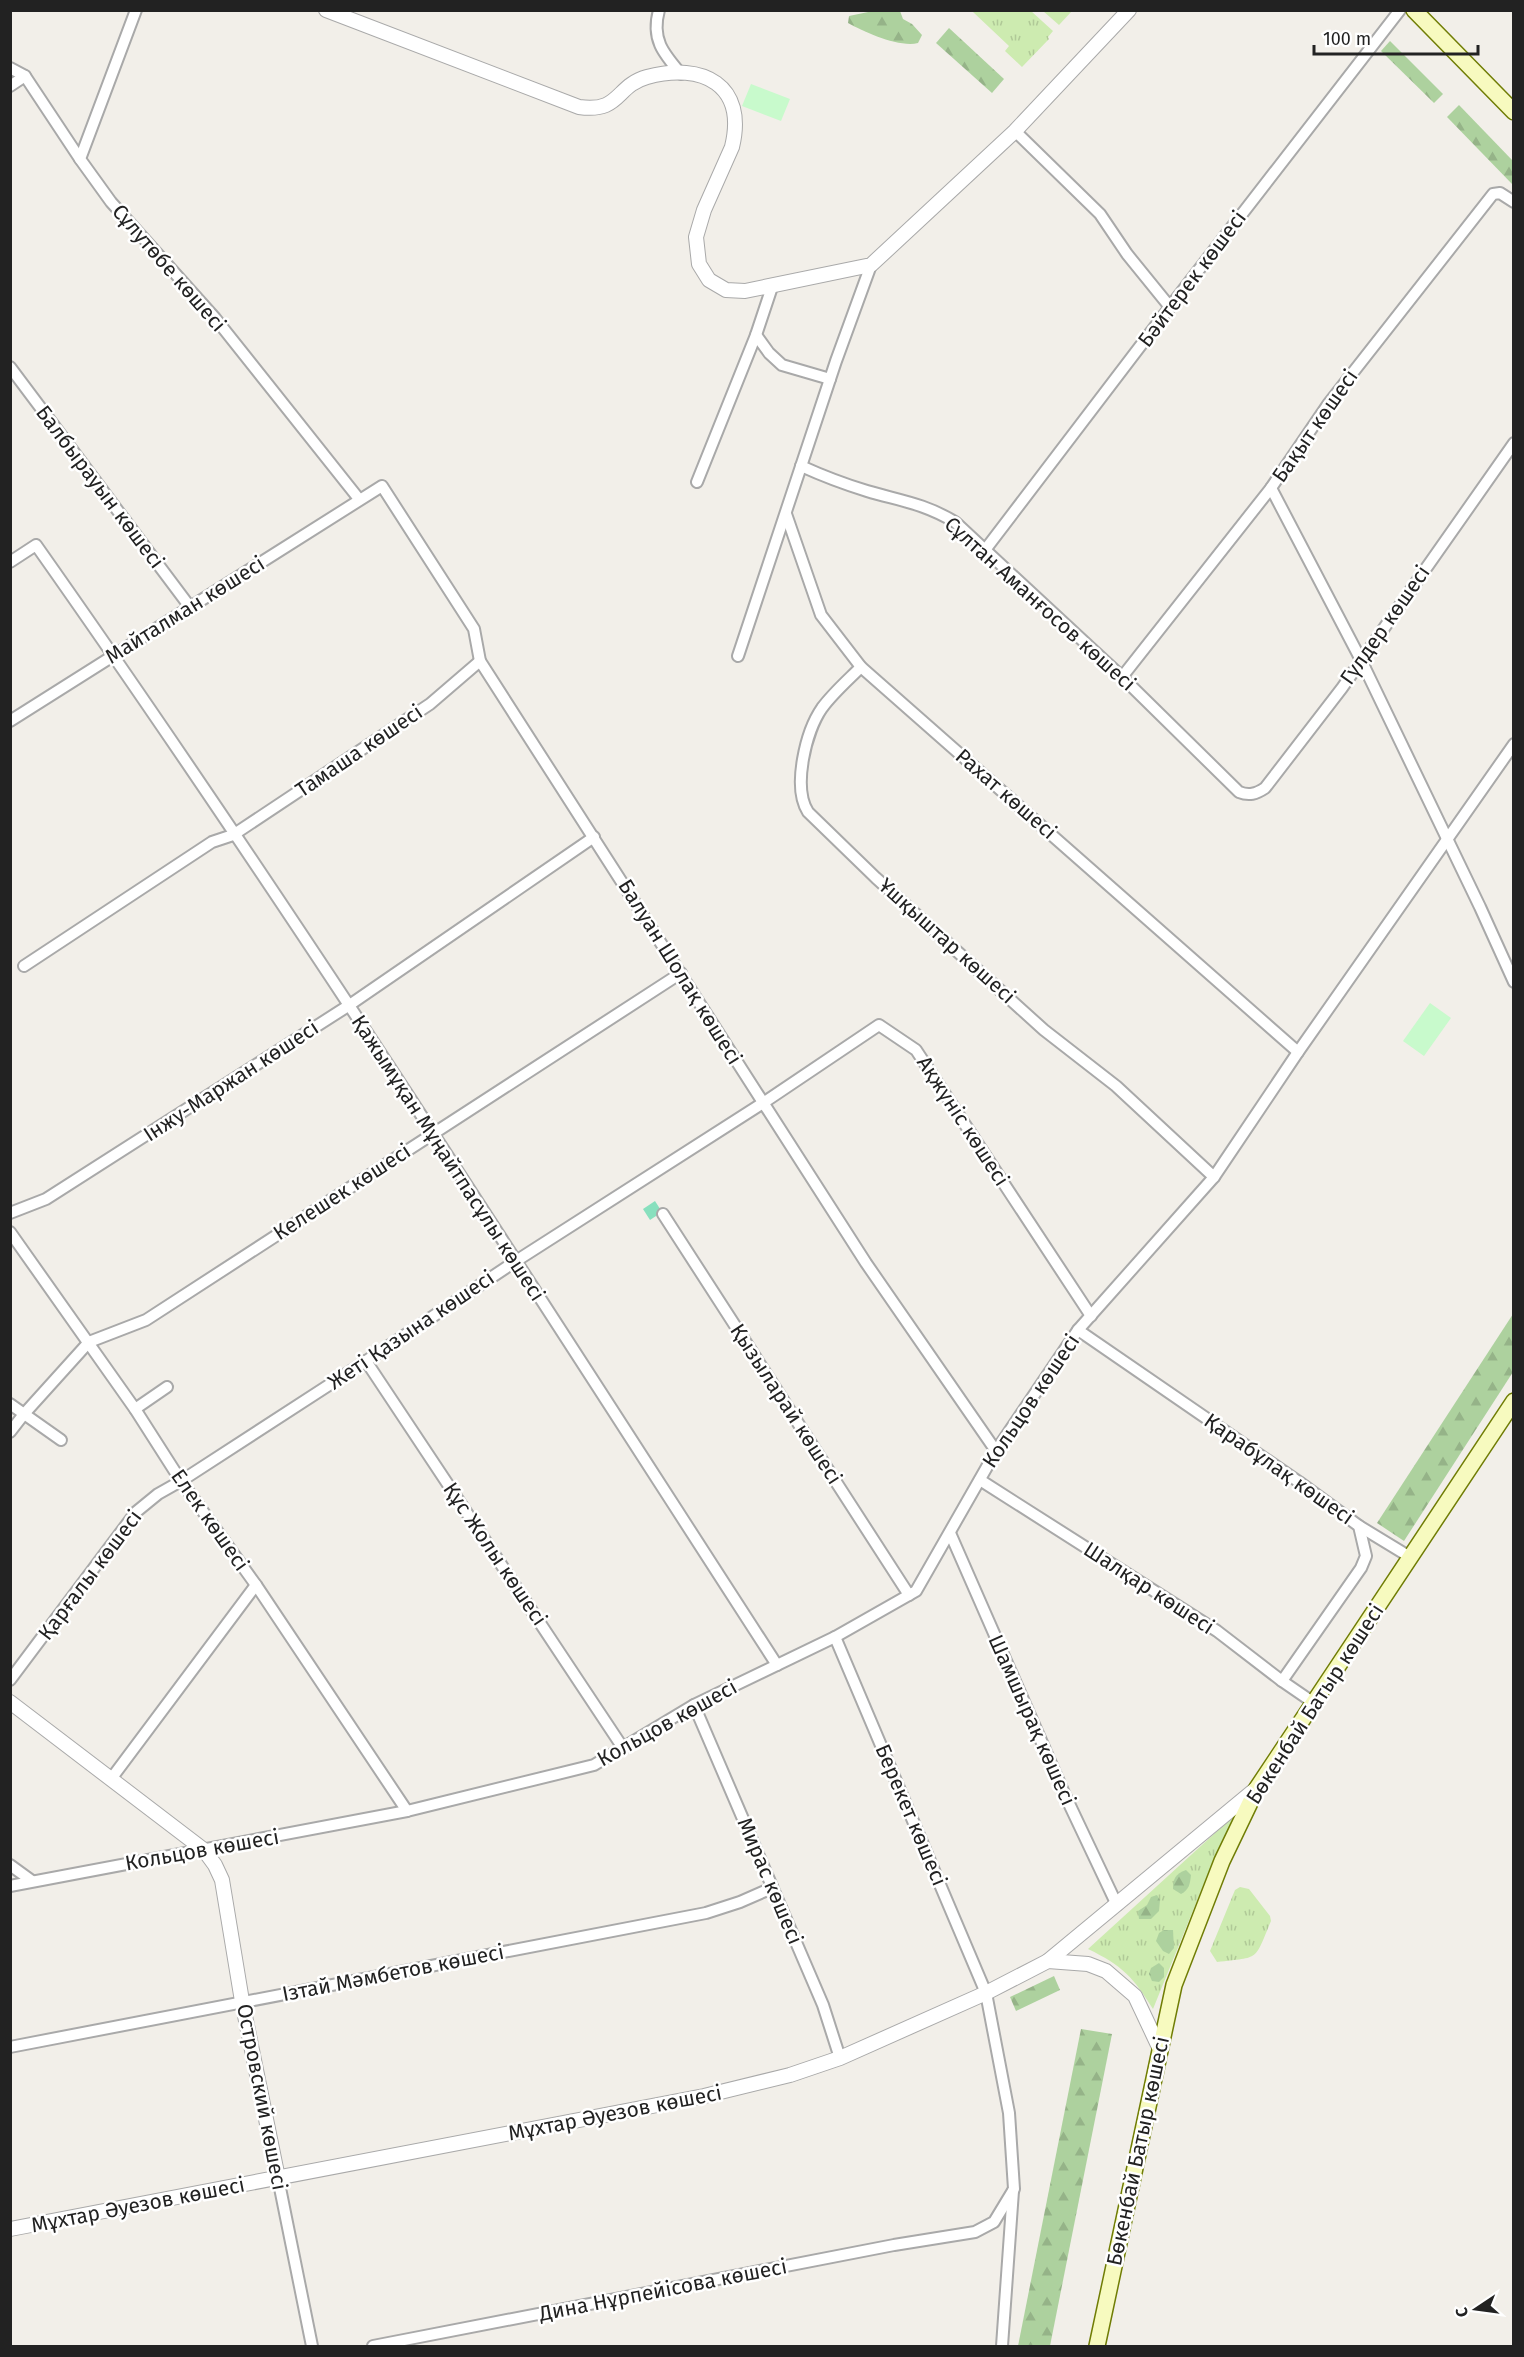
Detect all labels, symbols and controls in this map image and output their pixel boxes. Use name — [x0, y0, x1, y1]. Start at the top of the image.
scale bar — [1314, 18, 1478, 56]
text: 100 m — [1323, 28, 1371, 50]
street label: Сұлутөбе көшесі — [106, 199, 232, 337]
street label: Бәйтерек көшесі — [1132, 206, 1252, 352]
street label: Бақыт көшесі — [1266, 364, 1364, 488]
street label: Балбырауын көшесі — [30, 400, 170, 574]
street label: Сұлтан Аманғосов көшесі — [939, 511, 1141, 697]
street label: Майталман көшесі — [100, 550, 270, 670]
street label: Гүлдер көшесі — [1334, 560, 1436, 690]
street label: Тамаша көшесі — [291, 699, 427, 803]
street label: Рахат көшесі — [950, 743, 1062, 845]
street label: Ұшқыштар көшесі — [873, 873, 1021, 1009]
street label: Балуан Шолақ көшесі — [612, 875, 748, 1069]
street label: Қажымұқан Мұңайтпасұлы көшесі — [346, 1010, 550, 1306]
street label: Інжу-Маржан көшесі — [138, 1015, 324, 1147]
street label: Ақжүніс көшесі — [911, 1051, 1015, 1191]
street label: Келешек көшесі — [268, 1138, 416, 1246]
street label: Жеті Қазына көшесі — [323, 1265, 499, 1395]
street label: Қызыларай көшесі — [724, 1319, 848, 1489]
street label: Кольцов көшесі — [977, 1329, 1085, 1473]
street label: Қарабұлақ көшесі — [1199, 1408, 1359, 1530]
street label: Елек көшесі — [165, 1464, 255, 1576]
street label: Құс Жолы көшесі — [437, 1477, 553, 1631]
street label: Қарғалы көшесі — [33, 1505, 147, 1645]
street label: Шалқар көшесі — [1079, 1536, 1219, 1640]
street label: Бөкенбай Батыр көшесі — [1240, 1599, 1390, 1809]
street label: Шамшырақ көшесі — [983, 1631, 1081, 1809]
street label: Кольцов көшесі — [593, 1674, 741, 1772]
street label: Берекет көшесі — [869, 1740, 953, 1890]
street label: Мирас көшесі — [732, 1814, 808, 1948]
street label: Кольцов көшесі — [123, 1824, 281, 1876]
street label: Ізтай Мәмбетов көшесі — [280, 1939, 506, 2007]
street label: Островский көшесі — [231, 2002, 293, 2192]
street label: Бөкенбай Батыр көшесі — [1101, 2034, 1175, 2268]
street label: Мұхтар Әуезов көшесі — [506, 2080, 724, 2146]
street label: Мұхтар Әуезов көшесі — [29, 2172, 247, 2238]
street label: Дина Нұрпейісова көшесі — [536, 2253, 789, 2327]
north arrow — [1446, 2279, 1506, 2339]
text: С — [1451, 2305, 1472, 2319]

